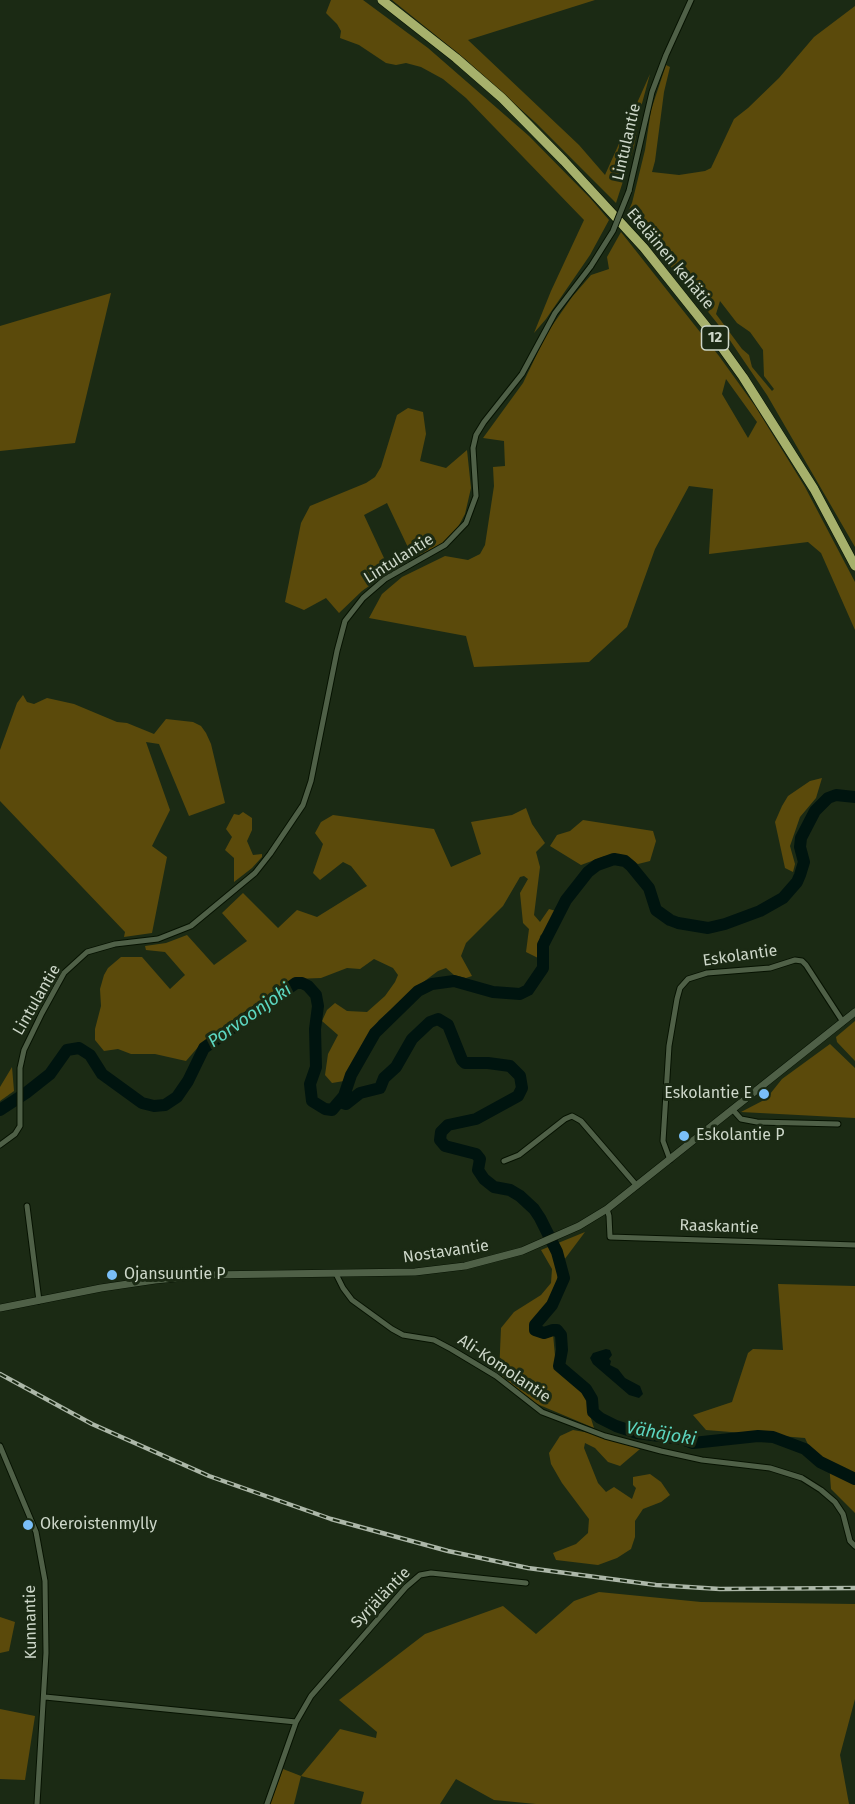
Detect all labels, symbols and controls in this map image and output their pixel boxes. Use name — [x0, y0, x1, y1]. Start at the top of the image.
street label: Lintulantie — [609, 102, 645, 182]
street label: Eteläinen kehätie — [622, 205, 718, 313]
road number: 12 — [702, 326, 728, 350]
street label: Lintulantie — [361, 530, 437, 588]
street label: Eskolantie — [702, 941, 778, 971]
street label: Lintulantie — [9, 961, 65, 1039]
water label: Porvoonjoki — [204, 979, 296, 1053]
place label: Eskolantie E — [664, 1084, 752, 1104]
marker: Eskolantie E — [757, 1087, 771, 1101]
place label: Eskolantie P — [696, 1126, 785, 1146]
marker: Eskolantie P — [677, 1129, 691, 1143]
street label: Raaskantie — [679, 1216, 759, 1238]
street label: Nostavantie — [402, 1236, 490, 1268]
place label: Ojansuuntie P — [124, 1265, 226, 1285]
marker: Ojansuuntie P — [105, 1268, 119, 1282]
street label: Ali-Komolantie — [454, 1331, 554, 1407]
water label: Vähäjoki — [624, 1417, 698, 1451]
place label: Okeroistenmylly — [40, 1515, 157, 1535]
marker: Okeroistenmylly — [21, 1518, 35, 1532]
street label: Syrjäläntie — [347, 1564, 415, 1632]
street label: Kunnantie — [21, 1585, 41, 1659]

